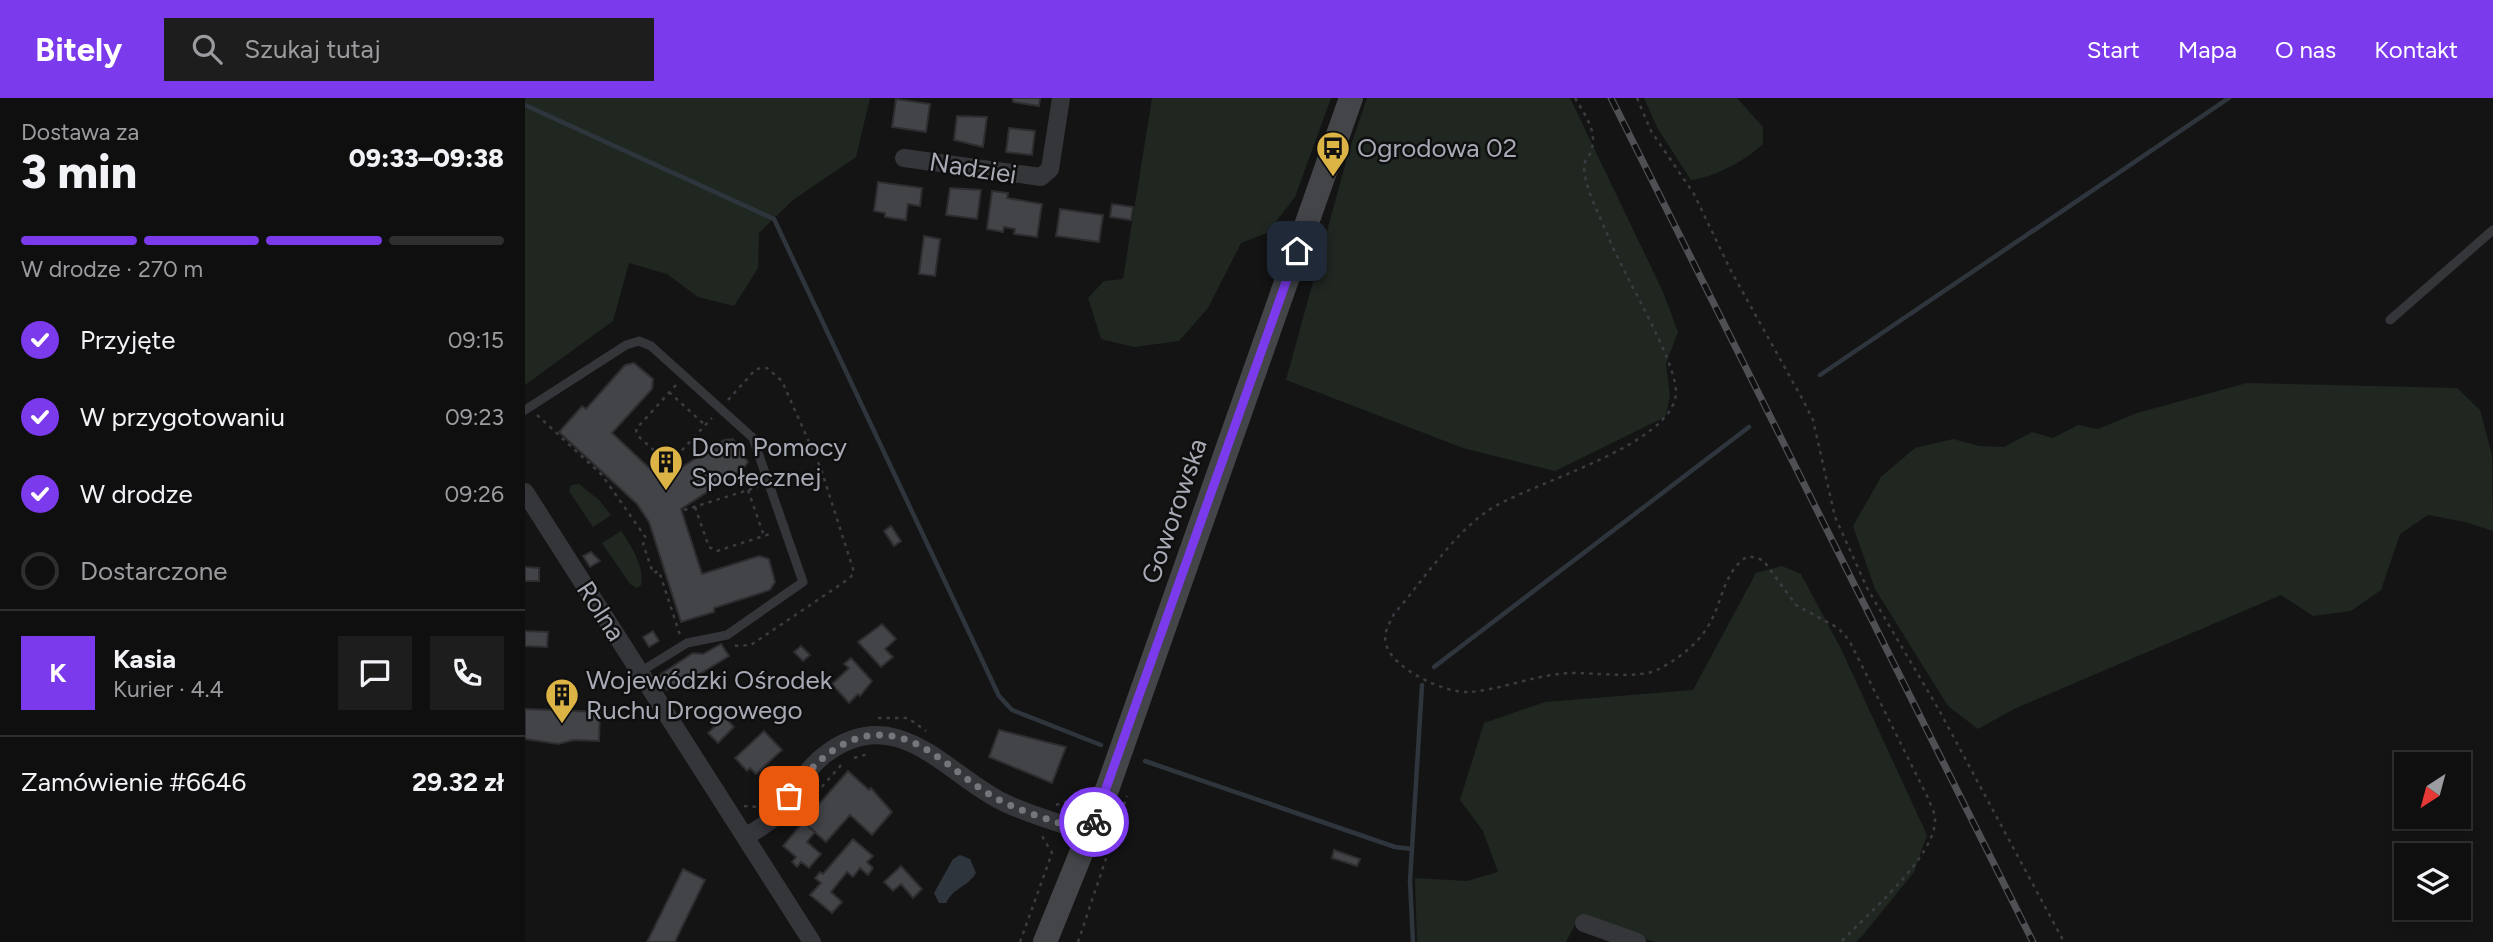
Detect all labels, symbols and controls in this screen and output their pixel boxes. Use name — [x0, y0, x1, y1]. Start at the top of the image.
search box — [164, 18, 654, 81]
text: Bitely — [35, 30, 122, 69]
icon: search — [188, 30, 226, 68]
text: Szukaj tutaj — [244, 33, 381, 65]
text: Start — [2087, 35, 2140, 64]
text: Mapa — [2178, 35, 2237, 64]
text: O nas — [2275, 35, 2336, 64]
text: Kontakt — [2374, 35, 2458, 64]
text: Dostawa za — [21, 118, 139, 146]
bus stop icon: Ogrodowa 02 — [1314, 129, 1352, 178]
place label: Ogrodowa 02 — [1357, 132, 1517, 164]
text: 09:33–09:38 — [349, 142, 504, 174]
text: 3 min — [21, 144, 137, 200]
street label: Nadziei — [927, 145, 1019, 191]
pin — [1267, 221, 1327, 281]
icon: home — [1278, 232, 1316, 270]
text: W drodze · 270 m — [21, 255, 203, 283]
icon: check — [21, 321, 59, 359]
text: Przyjęte — [80, 324, 175, 356]
text: 09:15 — [448, 326, 504, 354]
icon: check — [21, 398, 59, 436]
text: W przygotowaniu — [80, 401, 285, 433]
text: 09:23 — [445, 403, 504, 431]
place label: Dom Pomocy Społecznej — [691, 431, 847, 493]
street label: Goworowska — [1134, 434, 1214, 588]
building icon: Dom Pomocy Społecznej — [647, 443, 685, 492]
icon: check — [21, 475, 59, 513]
text: W drodze — [80, 478, 193, 510]
text: 09:26 — [445, 480, 504, 508]
text: Dostarczone — [80, 555, 228, 587]
street label: Rolna — [570, 575, 632, 647]
button: chat — [338, 636, 412, 710]
button: phone — [430, 636, 504, 710]
text: Kasia — [113, 643, 176, 675]
text: K — [49, 657, 67, 689]
place label: Wojewódzki Ośrodek Ruchu Drogowego — [586, 664, 833, 726]
text: Kurier · 4.4 — [113, 675, 224, 703]
building icon: Wojewódzki Ośrodek Ruchu Drogowego — [543, 676, 581, 725]
north arrow — [2394, 752, 2471, 830]
map controls — [2394, 752, 2471, 920]
text: Zamówienie #6646 — [21, 766, 246, 798]
text: 29.32 zł — [412, 766, 504, 798]
pin — [759, 766, 819, 826]
icon: bag — [770, 777, 808, 815]
courier — [1059, 787, 1129, 857]
icon: bike — [1075, 803, 1113, 841]
button: layers — [2394, 843, 2471, 920]

